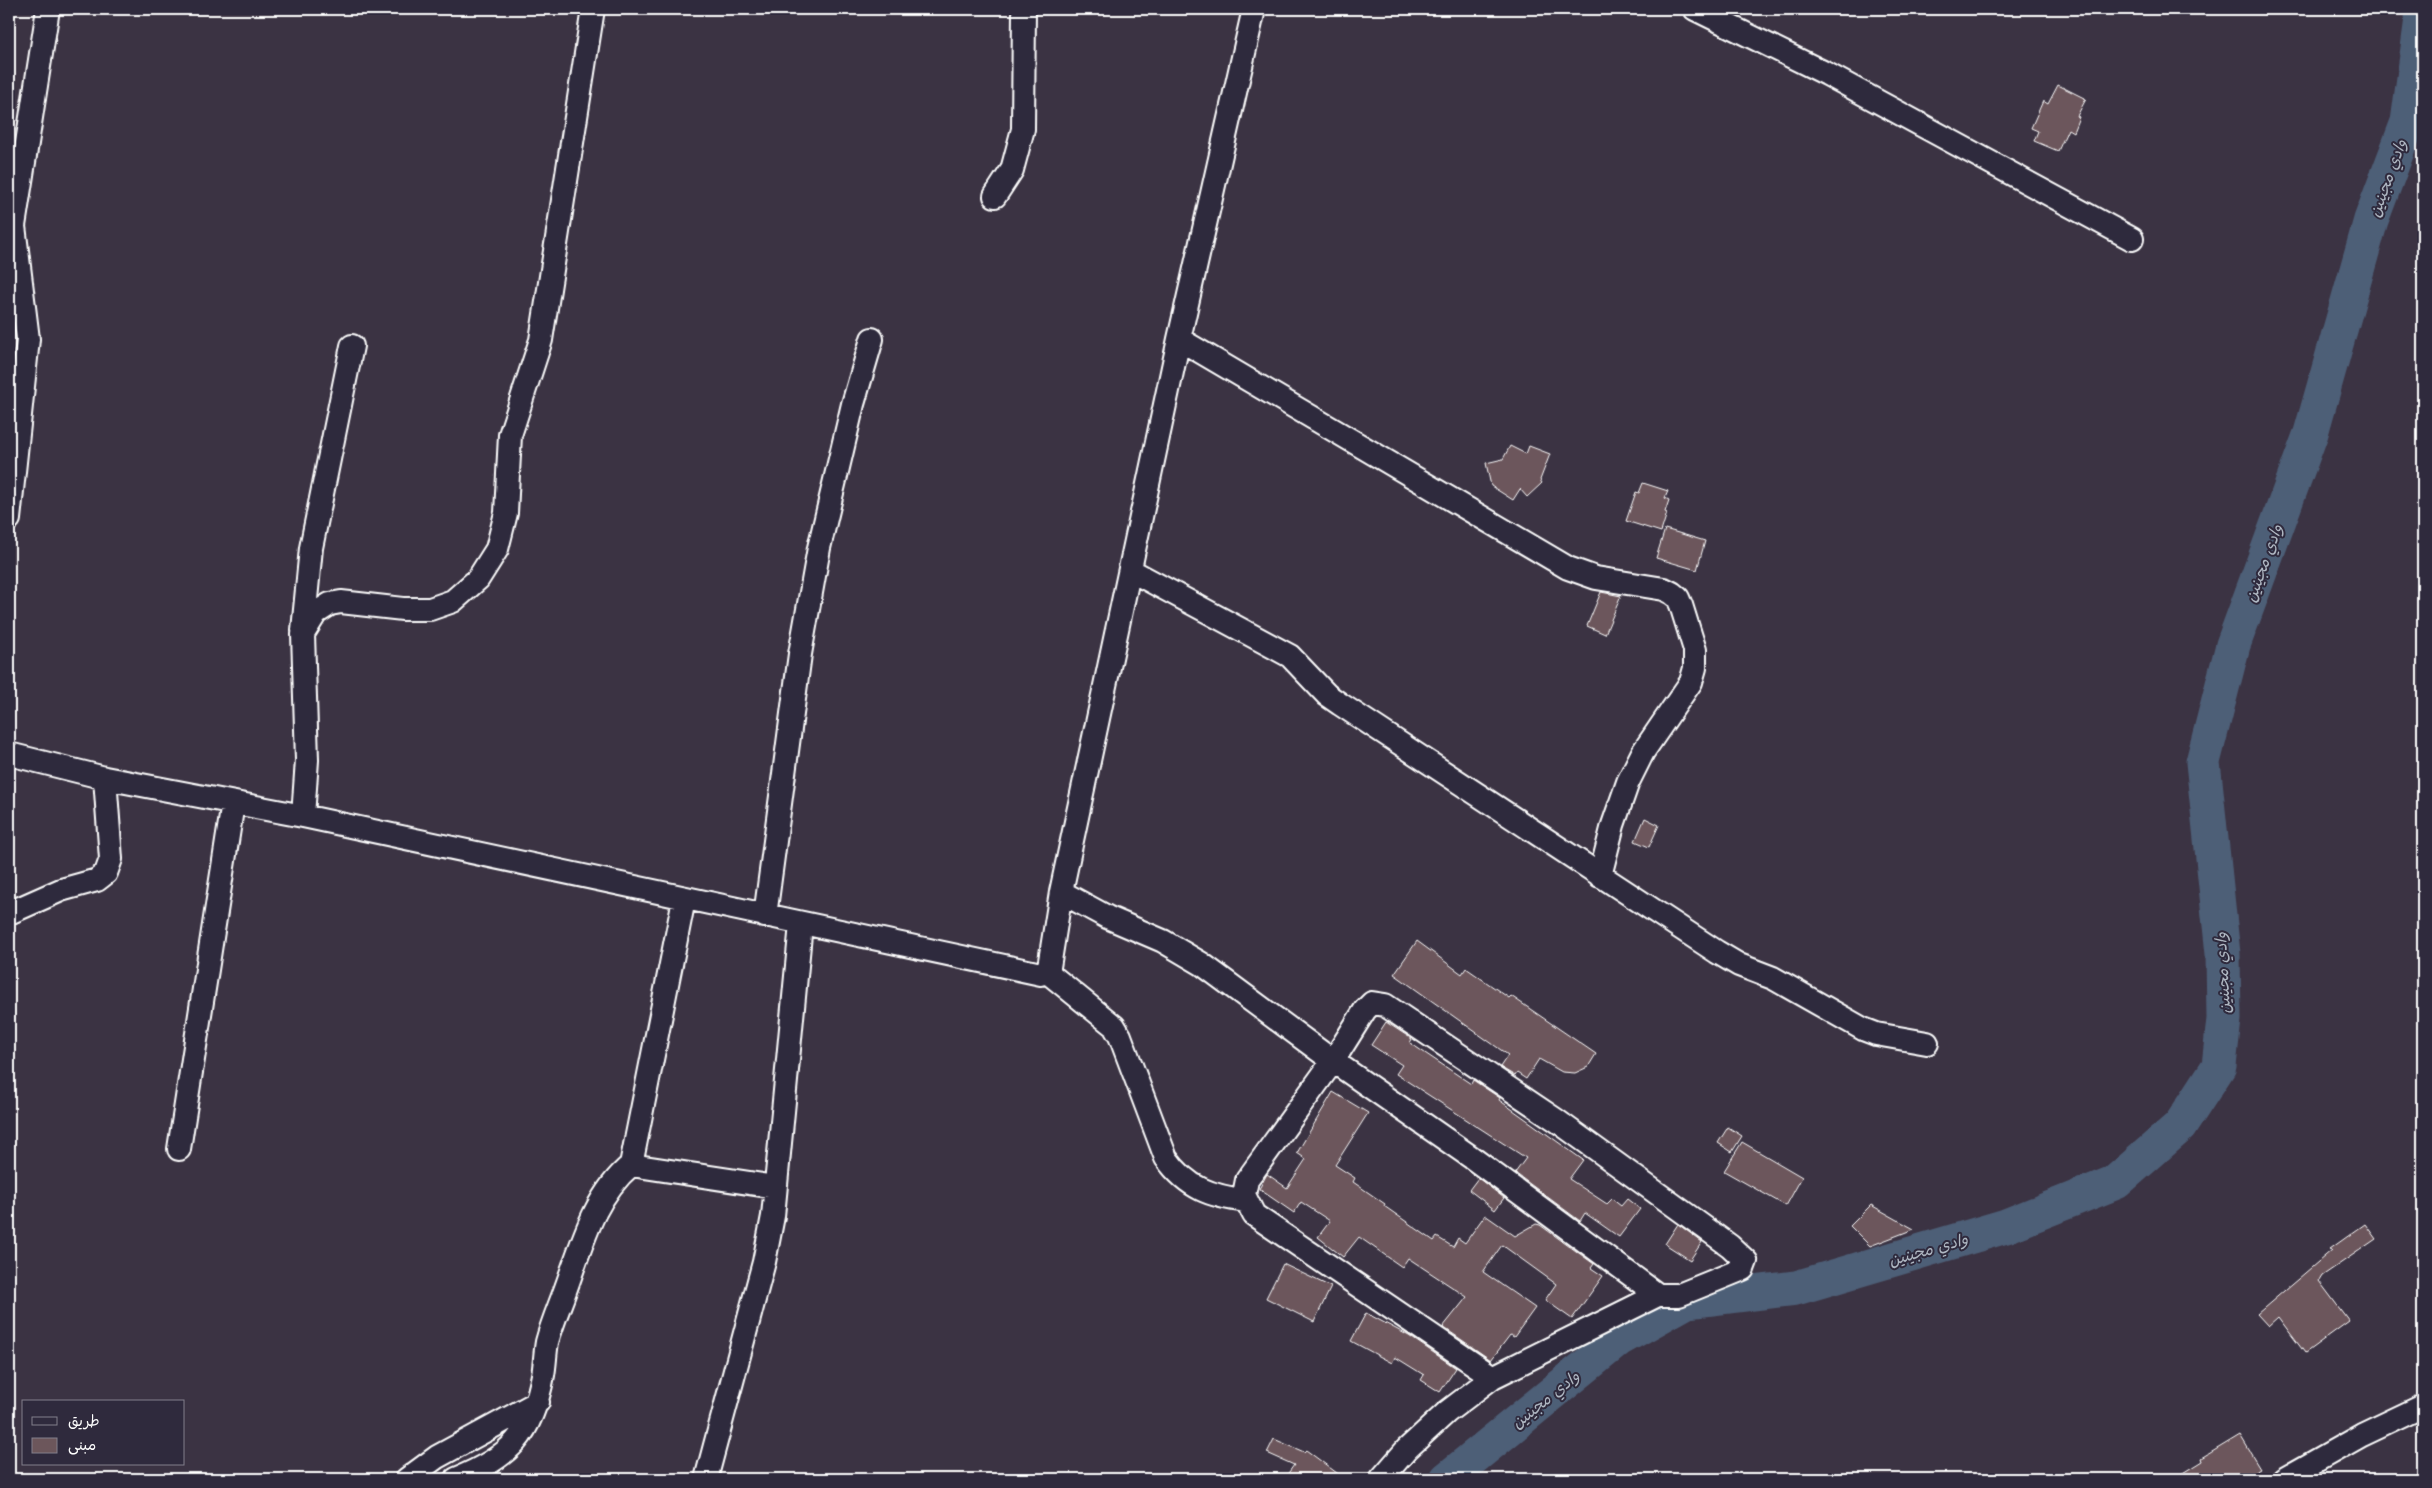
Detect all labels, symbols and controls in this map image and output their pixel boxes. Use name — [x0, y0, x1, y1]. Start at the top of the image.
water label: وادي مجينين — [2364, 136, 2412, 220]
water label: وادي مجينين — [2240, 521, 2288, 605]
water label: وادي مجينين — [2210, 931, 2236, 1014]
water label: وادي مجينين — [1886, 1228, 1971, 1272]
water label: وادي مجينين — [1507, 1365, 1585, 1434]
legend — [22, 1400, 185, 1466]
text: طريق — [68, 1411, 100, 1431]
text: مبنى — [68, 1435, 96, 1455]

